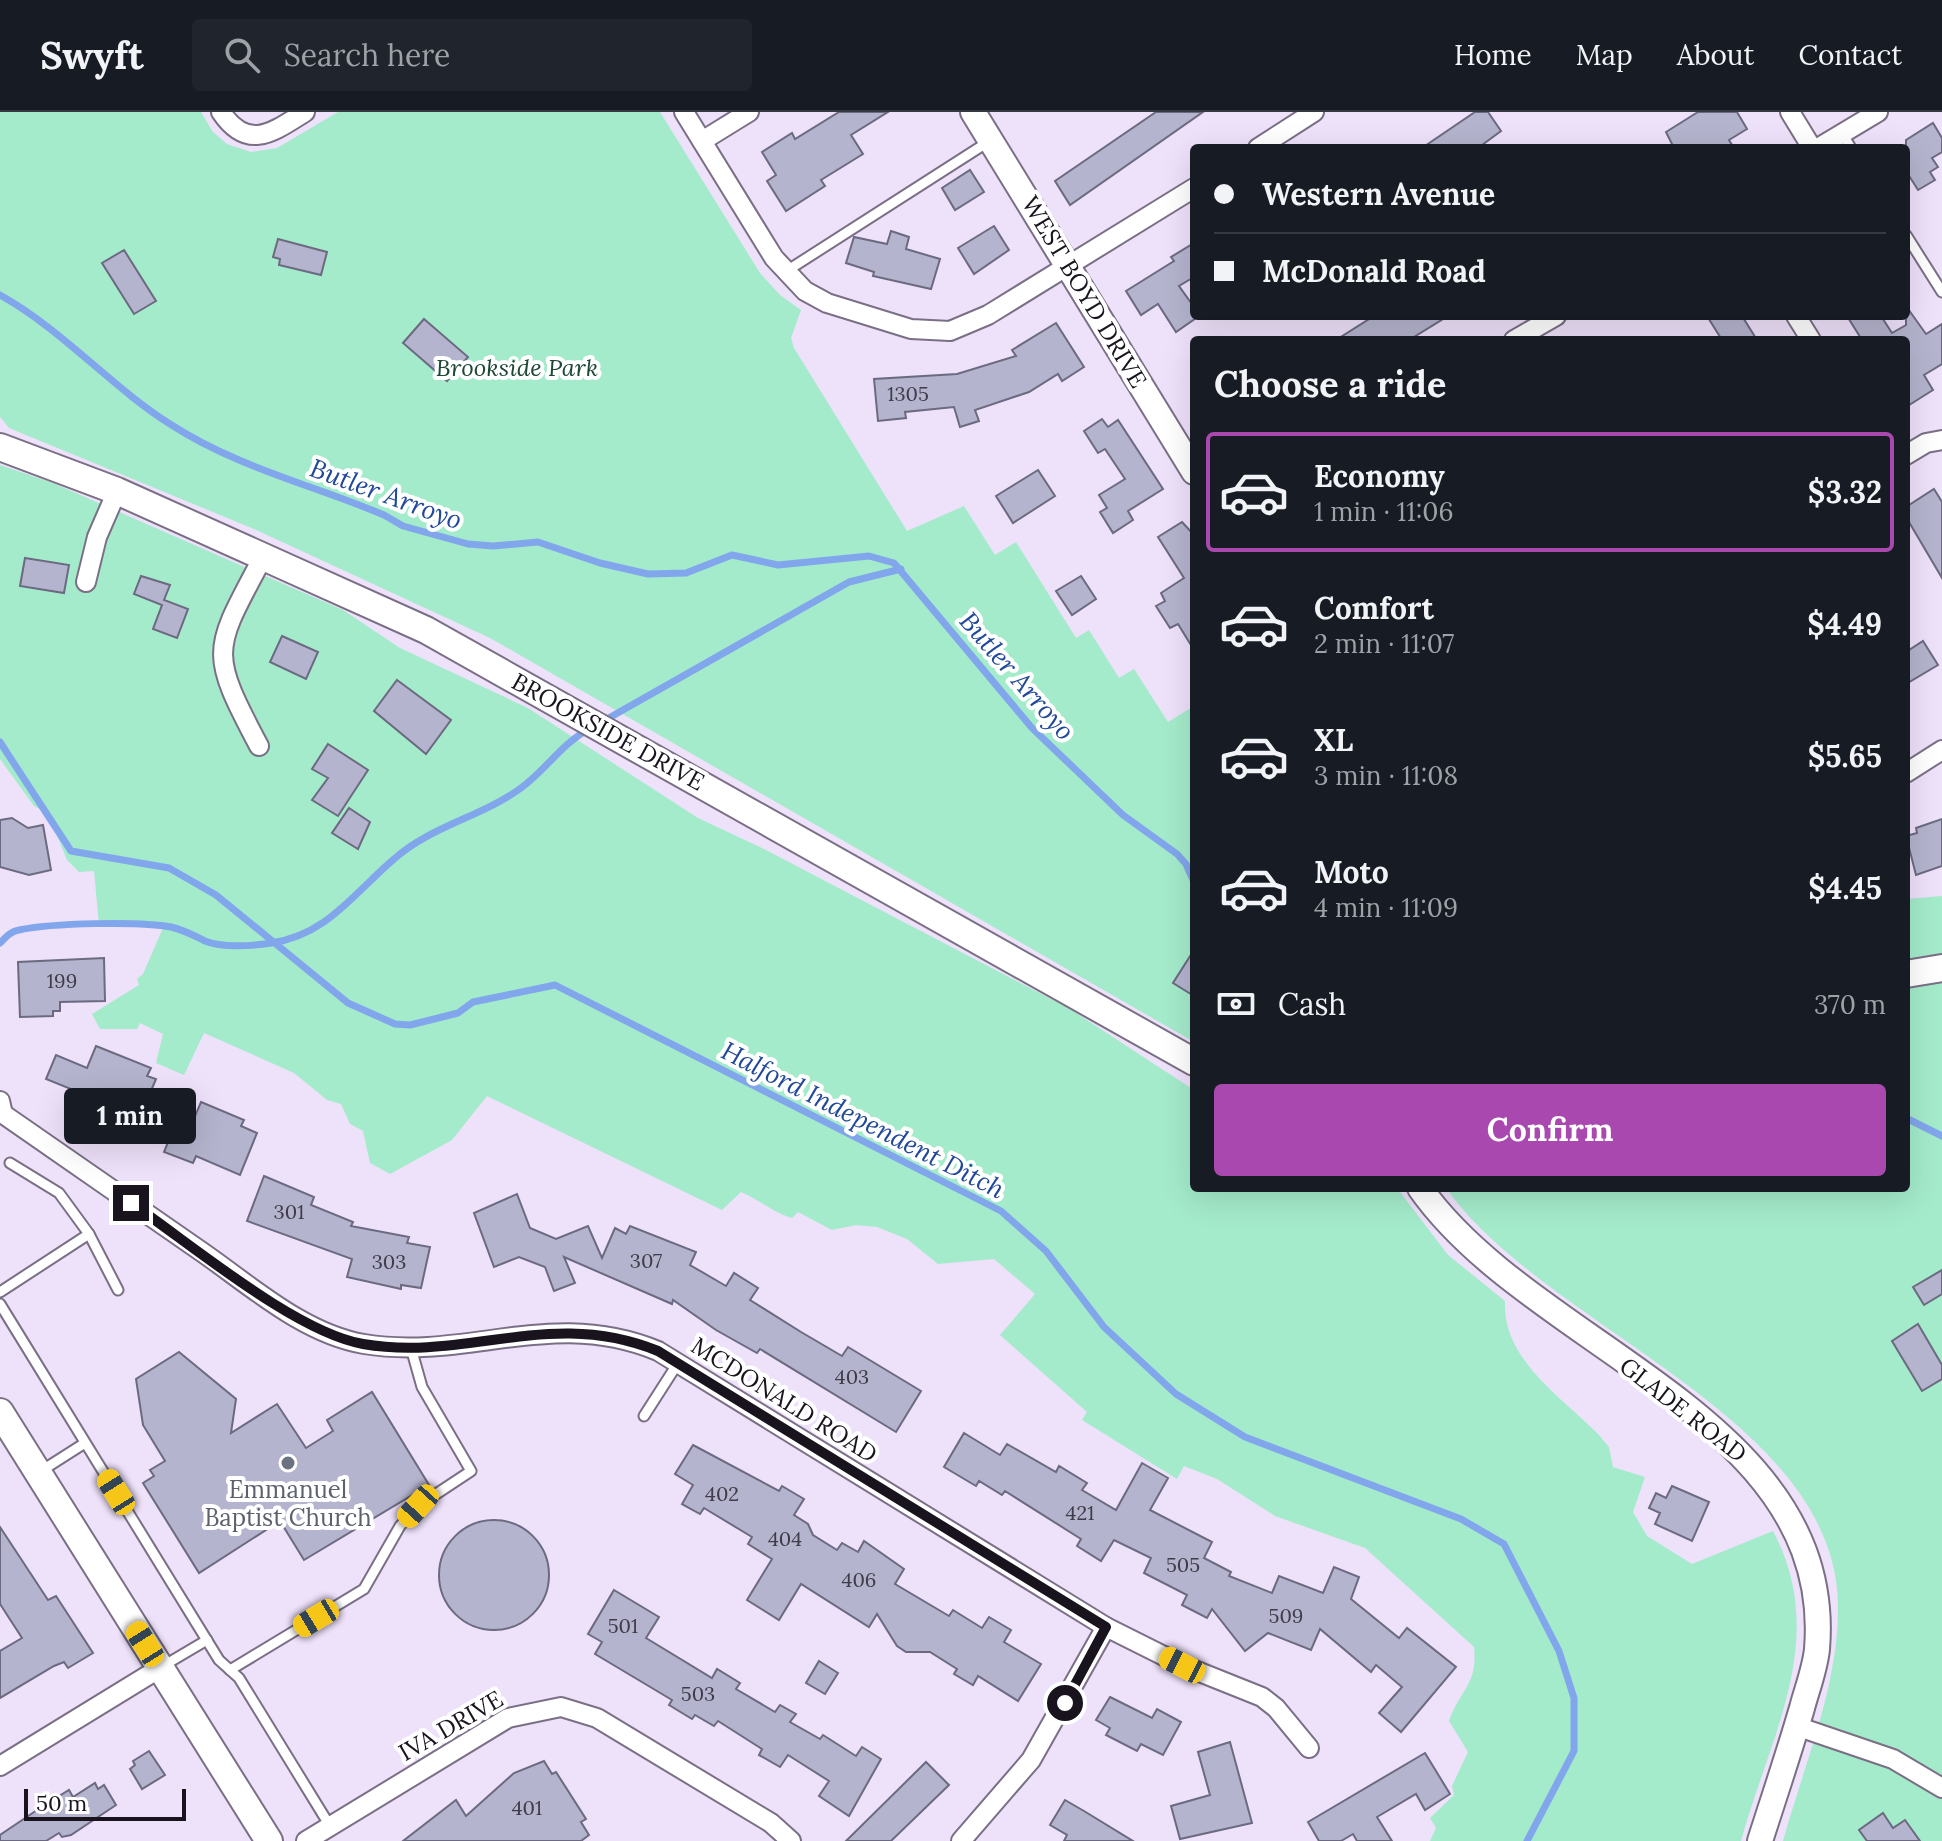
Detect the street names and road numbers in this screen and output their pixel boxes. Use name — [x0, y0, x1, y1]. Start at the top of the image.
street label: WEST BOYD DRIVE — [1015, 190, 1154, 393]
street label: BROOKSIDE DRIVE — [506, 666, 710, 797]
street label: MCDONALD ROAD — [686, 1330, 883, 1469]
street label: GLADE ROAD — [1613, 1350, 1753, 1469]
street label: IVA DRIVE — [393, 1683, 508, 1768]

